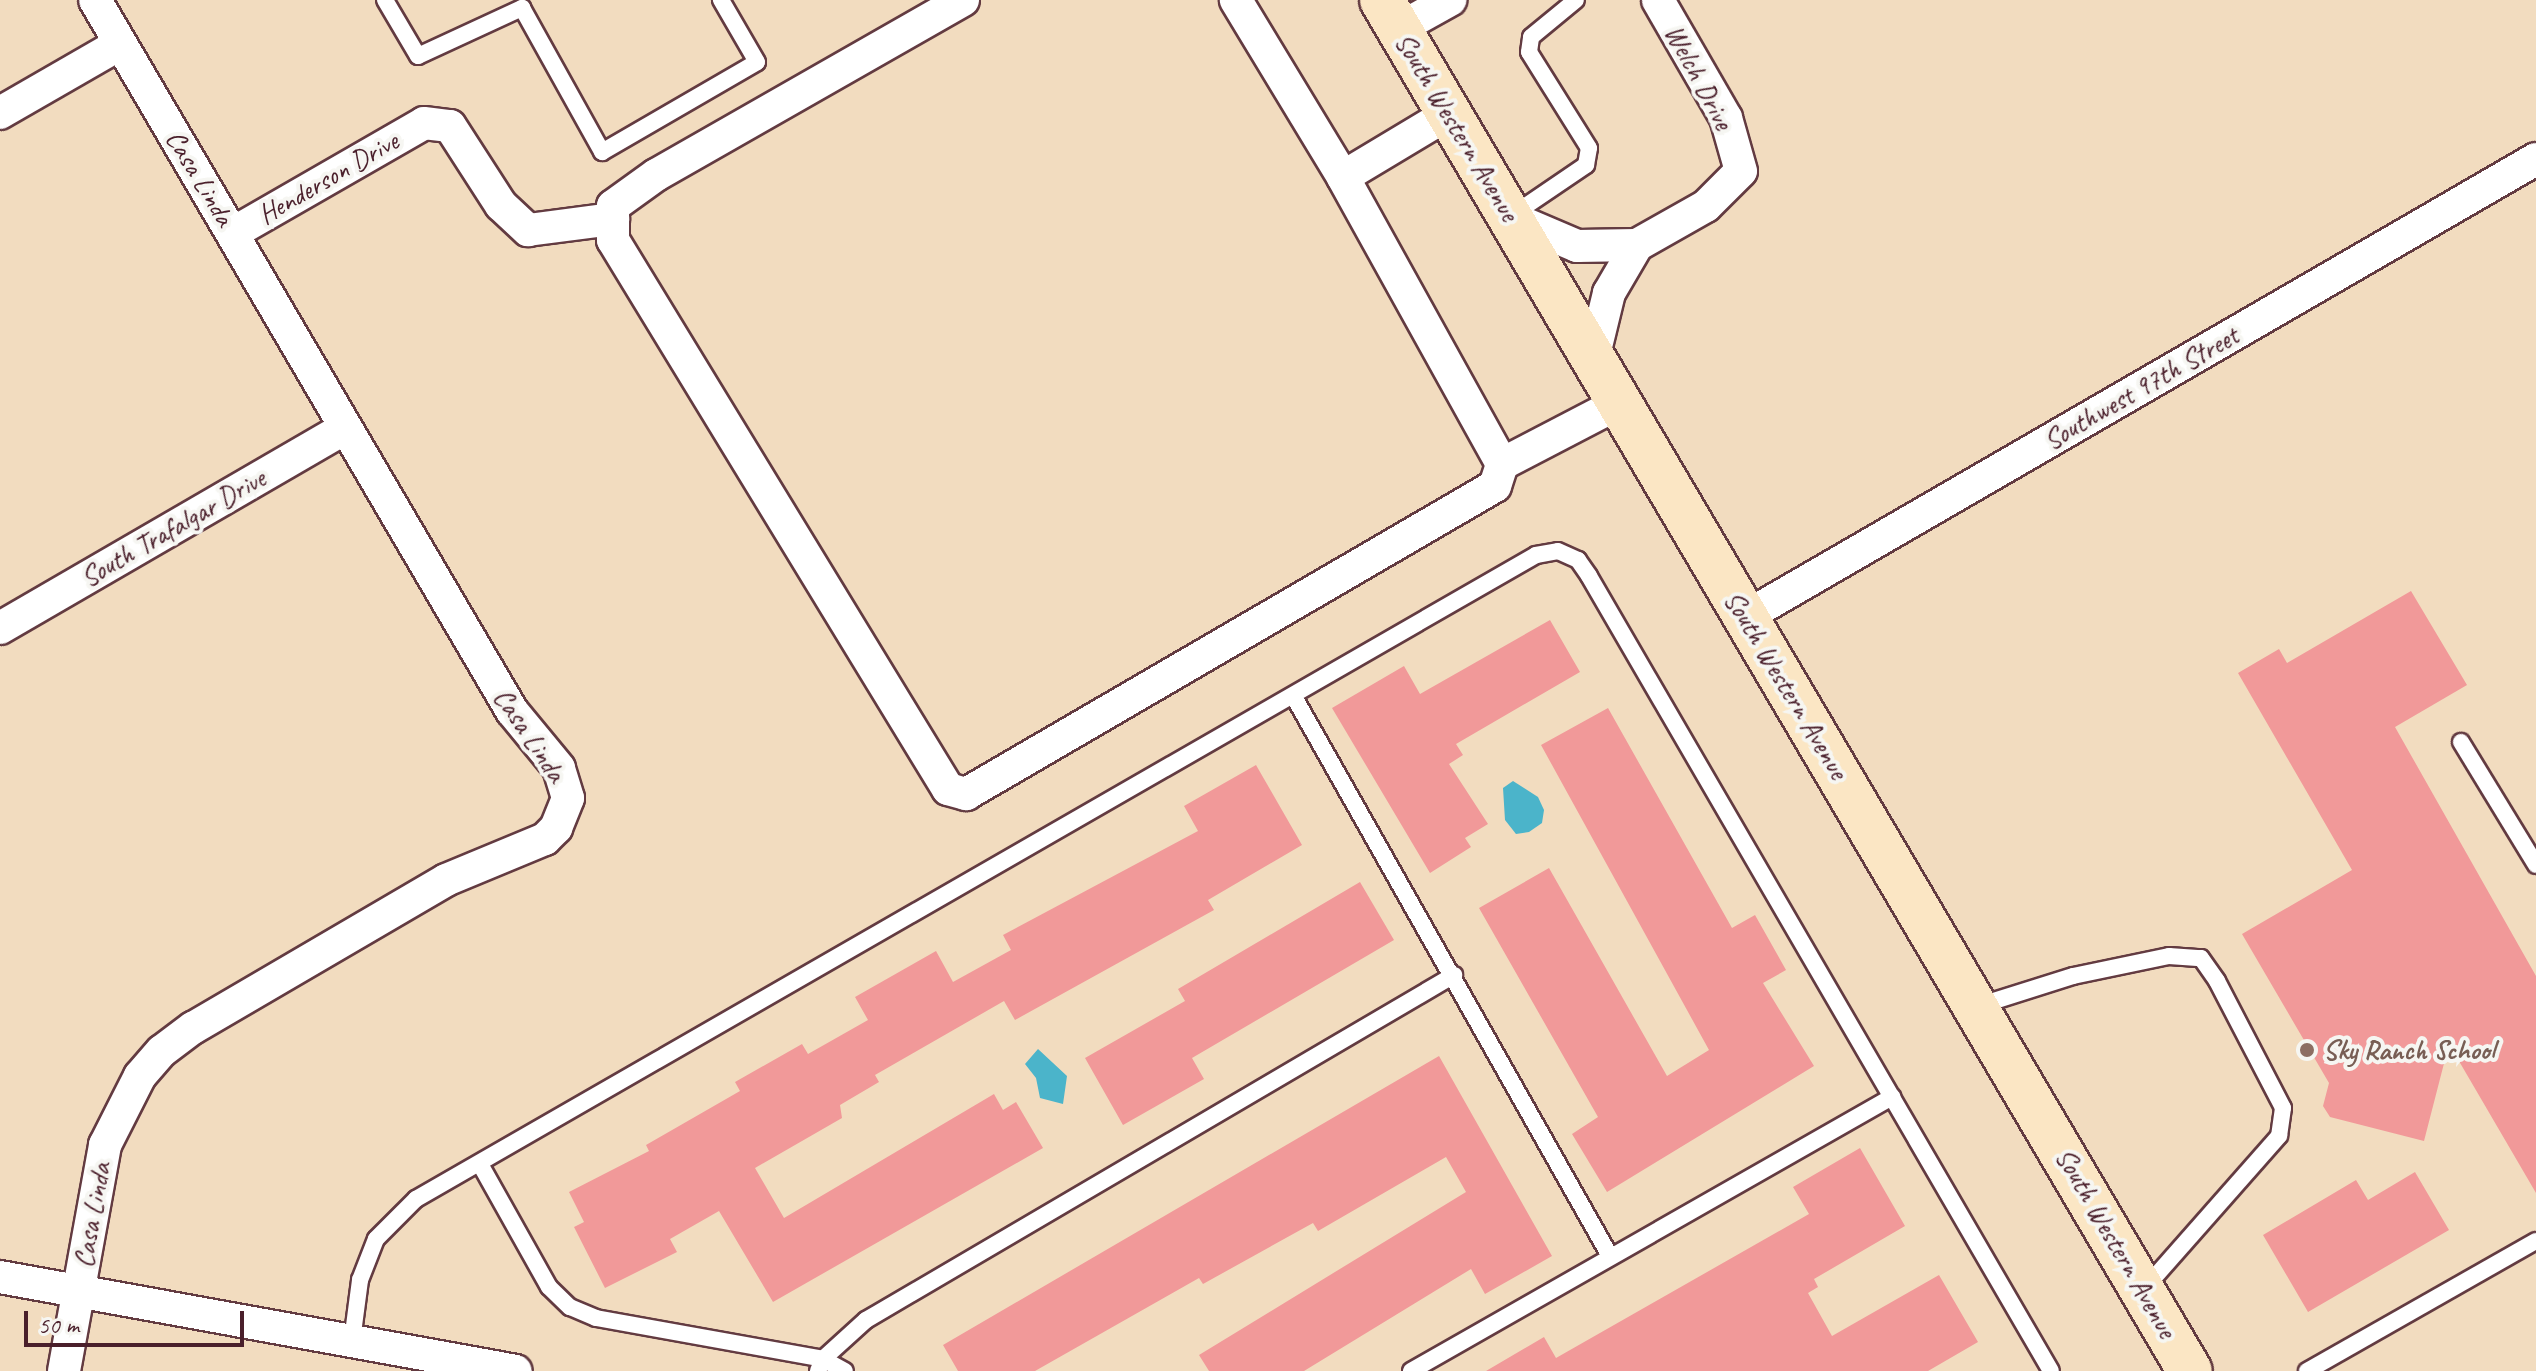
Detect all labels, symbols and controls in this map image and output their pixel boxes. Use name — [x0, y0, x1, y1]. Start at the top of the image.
street label: Welch Drive — [1657, 19, 1741, 135]
street label: South Western Avenue — [1388, 27, 1526, 227]
street label: Casa Linda — [158, 124, 242, 232]
street label: Henderson Drive — [252, 124, 404, 232]
street label: Southwest 97th Street — [2037, 319, 2245, 457]
street label: South Trafalgar Drive — [75, 462, 271, 594]
street label: South Western Avenue — [1717, 585, 1855, 785]
street label: Casa Linda — [487, 682, 573, 788]
place label: Sky Ranch School — [2323, 1033, 2496, 1067]
marker: Sky Ranch School — [2298, 1041, 2316, 1059]
street label: South Western Avenue — [2048, 1142, 2184, 1344]
street label: Casa Linda — [66, 1160, 118, 1270]
scale bar — [28, 1295, 248, 1345]
text: 50 m — [38, 1310, 79, 1340]

